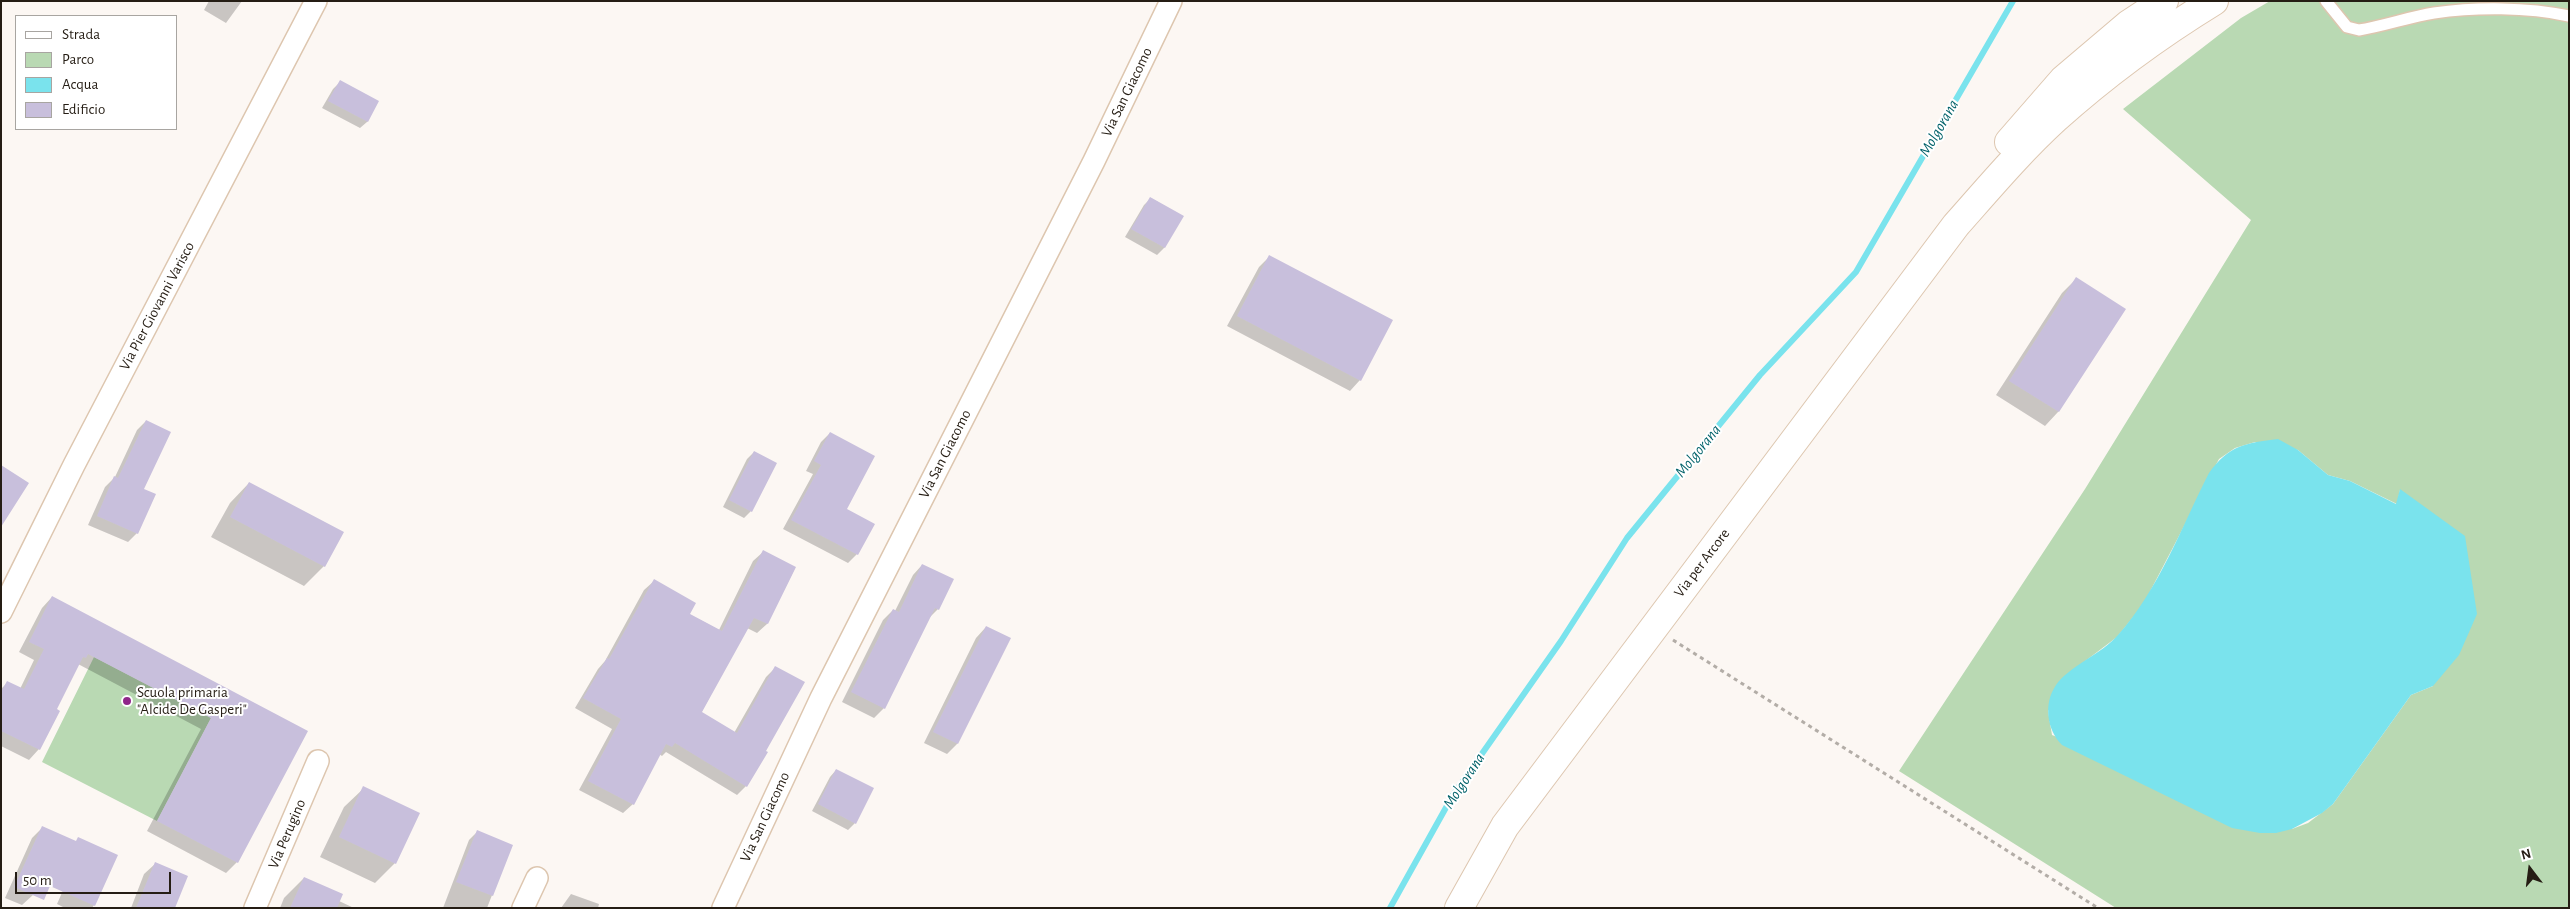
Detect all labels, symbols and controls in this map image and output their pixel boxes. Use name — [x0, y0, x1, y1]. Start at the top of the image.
legend — [15, 15, 178, 130]
text: Strada — [62, 27, 100, 42]
street label: Via San Giacomo — [1098, 44, 1156, 140]
text: Parco — [62, 52, 94, 67]
text: Acqua — [62, 77, 98, 92]
water label: Molgorana — [1915, 96, 1963, 160]
text: Edificio — [62, 102, 105, 117]
street label: Via Pier Giovanni Varisco — [116, 239, 198, 373]
street label: Via San Giacomo — [915, 407, 975, 501]
water label: Molgorana — [1671, 421, 1725, 481]
street label: Via per Arcore — [1670, 525, 1734, 601]
place label: Scuola primaria "Alcide De Gasperi" — [137, 683, 247, 718]
marker: Scuola primaria "Alcide De Gasperi" — [121, 695, 133, 707]
water label: Molgorana — [1439, 750, 1489, 812]
street label: Via San Giacomo — [736, 769, 794, 865]
street label: Via Perugino — [264, 796, 310, 872]
north arrow — [2505, 844, 2555, 894]
text: N — [2520, 846, 2533, 863]
scale bar — [18, 862, 174, 894]
text: 50 m — [23, 873, 52, 888]

